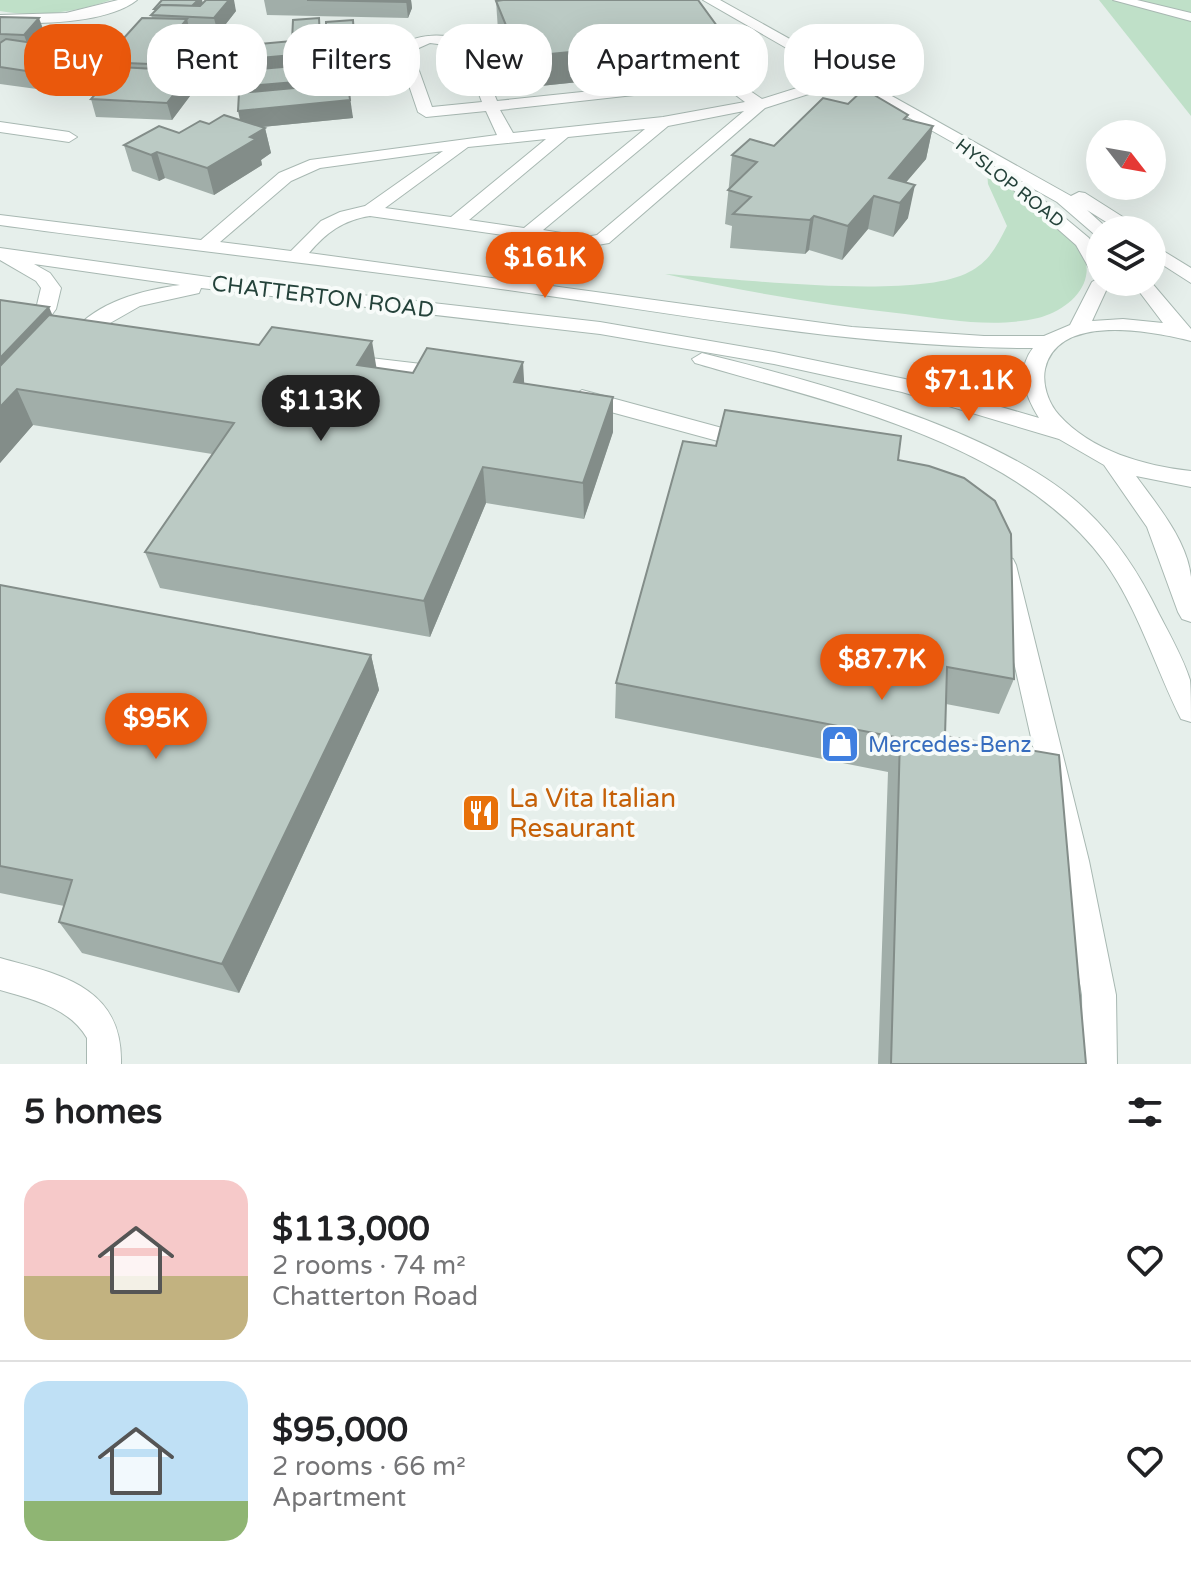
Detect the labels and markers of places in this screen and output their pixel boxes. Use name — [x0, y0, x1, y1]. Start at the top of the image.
pin: $161K — [489, 232, 601, 300]
pin: $71.1K — [904, 355, 1034, 423]
pin: $113K — [265, 375, 377, 443]
pin: $87.7K — [817, 634, 947, 702]
pin: $95K — [109, 693, 203, 761]
shop icon: Mercedes-Benz — [819, 723, 861, 765]
place label: Mercedes-Benz — [868, 732, 1031, 758]
place label: La Vita Italian Resaurant — [509, 783, 676, 844]
restaurant icon: La Vita Italian Resaurant — [460, 792, 502, 834]

